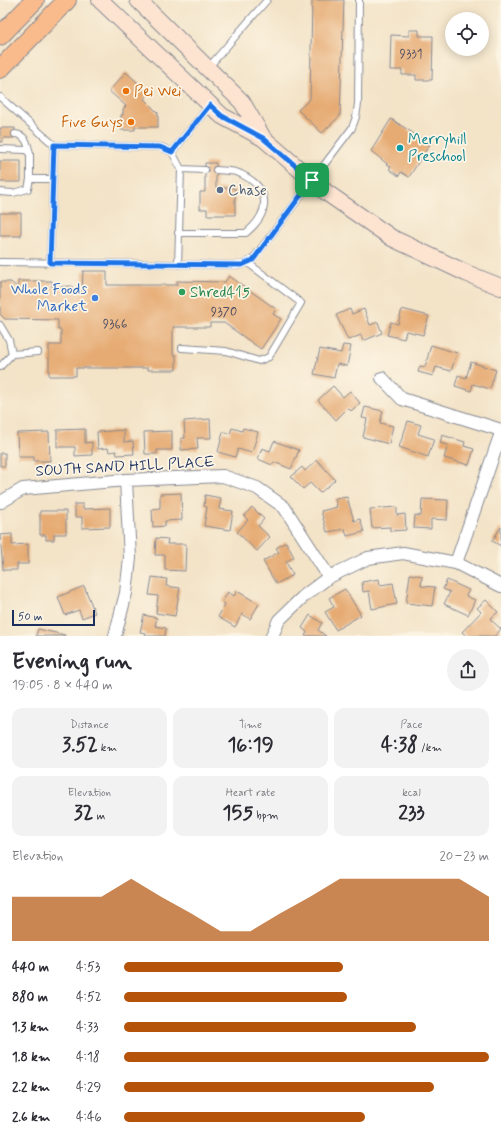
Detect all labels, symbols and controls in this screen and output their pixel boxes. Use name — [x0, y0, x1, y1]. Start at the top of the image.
map controls — [445, 12, 489, 56]
button: locate — [445, 12, 489, 56]
house number: 9331 — [400, 46, 423, 63]
place label: Pei Wei — [134, 82, 181, 102]
marker: Pei Wei — [121, 86, 131, 96]
place label: Five Guys — [61, 113, 123, 133]
marker: Five Guys — [126, 117, 136, 127]
place label: Merryhill Preschool — [408, 130, 467, 167]
marker: Merryhill Preschool — [395, 143, 405, 153]
pin — [295, 163, 329, 197]
icon: arrive — [301, 169, 323, 191]
place label: Chase — [228, 181, 267, 201]
marker: Chase — [215, 185, 225, 195]
place label: Whole Foods Market — [11, 280, 87, 317]
place label: Shred415 — [190, 283, 250, 303]
marker: Shred415 — [177, 287, 187, 297]
marker: Whole Foods Market — [90, 293, 100, 303]
house number: 9370 — [211, 304, 237, 321]
house number: 9366 — [103, 316, 128, 333]
street label: SOUTH SAND HILL PLACE — [35, 452, 215, 482]
scale bar — [12, 608, 95, 627]
text: 50 m — [18, 610, 43, 624]
text: Evening run — [12, 648, 132, 676]
button: share — [447, 649, 489, 691]
text: 19:05 · 8 × 440 m — [12, 677, 113, 694]
text: Distance — [70, 718, 109, 732]
text: Time — [239, 718, 262, 732]
text: Pace — [401, 718, 422, 732]
text: 3.52 — [62, 732, 98, 759]
text: 16:19 — [227, 732, 274, 759]
text: 4:38 — [381, 732, 418, 759]
text: km — [98, 741, 117, 755]
text: /km — [418, 741, 442, 755]
text: Elevation — [68, 786, 111, 800]
text: Heart rate — [226, 786, 275, 800]
text: kcal — [402, 786, 421, 800]
text: 32 — [74, 800, 93, 827]
text: 155 — [223, 800, 253, 827]
text: 233 — [398, 800, 425, 827]
text: m — [93, 809, 105, 823]
text: bpm — [253, 809, 278, 823]
text: Elevation — [12, 848, 63, 865]
text: 20–23 m — [439, 848, 489, 865]
text: 440 m — [12, 959, 49, 976]
text: 4:53 — [76, 959, 100, 976]
text: 880 m — [12, 989, 48, 1006]
text: 4:52 — [76, 989, 102, 1006]
text: 1.3 km — [12, 1019, 49, 1036]
text: 4:33 — [76, 1019, 98, 1036]
text: 1.8 km — [12, 1049, 50, 1066]
text: 4:18 — [76, 1049, 100, 1066]
text: 2.2 km — [12, 1079, 50, 1096]
text: 4:29 — [76, 1079, 101, 1096]
text: 2.6 km — [12, 1109, 50, 1126]
text: 4:46 — [76, 1109, 102, 1126]

